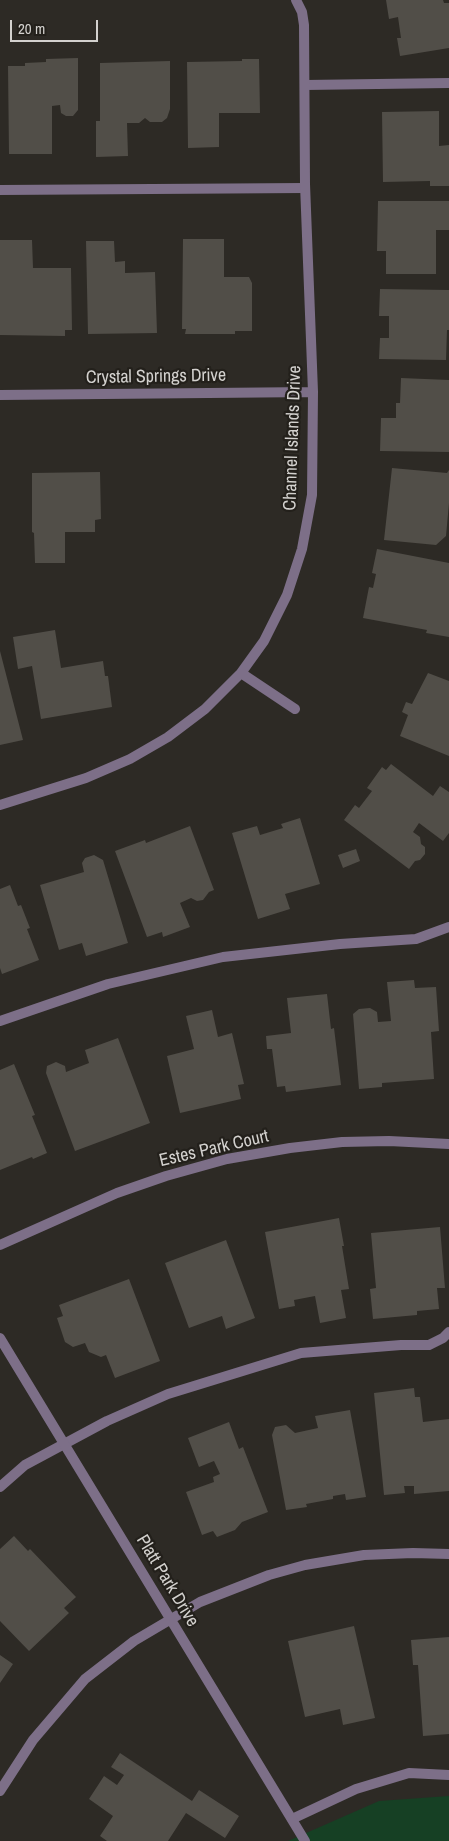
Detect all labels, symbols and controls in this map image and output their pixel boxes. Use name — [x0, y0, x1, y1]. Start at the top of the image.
scale bar — [12, 10, 100, 42]
text: 20 m — [18, 18, 45, 39]
street label: Crystal Springs Drive — [86, 365, 226, 389]
street label: Channel Islands Drive — [280, 365, 306, 511]
street label: Estes Park Court — [157, 1126, 271, 1172]
street label: Platt Park Drive — [131, 1531, 203, 1631]

